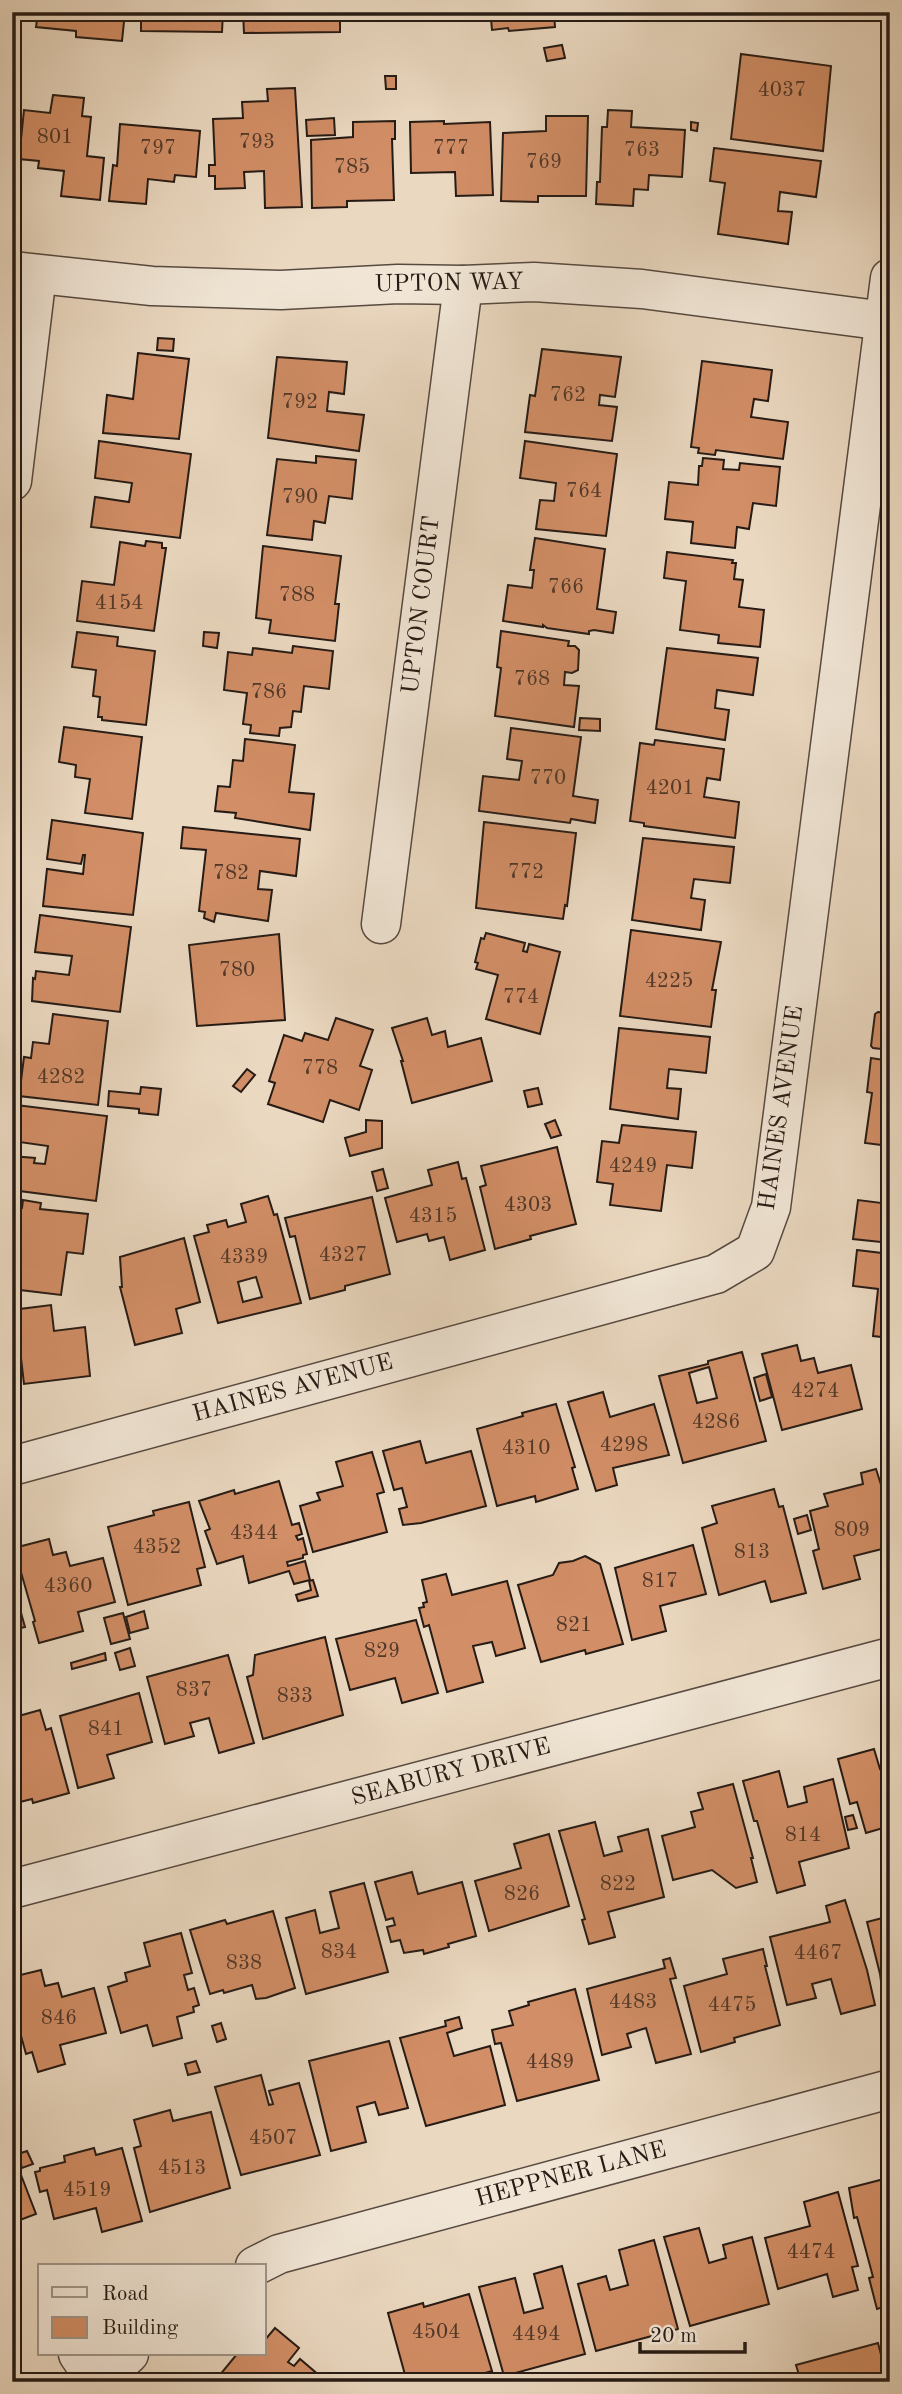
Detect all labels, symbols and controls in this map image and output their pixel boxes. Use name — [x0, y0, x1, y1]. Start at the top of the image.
house number: 4037 — [758, 80, 806, 101]
house number: 801 — [37, 127, 73, 148]
house number: 793 — [239, 132, 275, 153]
house number: 797 — [140, 138, 176, 159]
house number: 777 — [433, 138, 469, 159]
house number: 763 — [624, 140, 660, 161]
house number: 769 — [526, 152, 562, 173]
house number: 785 — [334, 157, 370, 178]
street label: UPTON WAY — [374, 271, 524, 297]
house number: 762 — [550, 385, 586, 406]
house number: 792 — [282, 392, 318, 413]
house number: 764 — [566, 481, 602, 502]
house number: 790 — [282, 487, 318, 508]
street label: UPTON COURT — [399, 514, 445, 696]
house number: 766 — [548, 577, 584, 598]
house number: 788 — [279, 585, 315, 606]
house number: 4154 — [95, 593, 143, 614]
house number: 768 — [514, 669, 550, 690]
house number: 786 — [251, 682, 287, 703]
house number: 770 — [530, 768, 566, 789]
house number: 4201 — [646, 778, 694, 799]
house number: 772 — [508, 862, 544, 883]
house number: 782 — [213, 863, 249, 884]
house number: 780 — [219, 960, 255, 981]
house number: 4225 — [645, 971, 693, 992]
house number: 774 — [503, 987, 539, 1008]
street label: HAINES AVENUE — [756, 1004, 808, 1212]
house number: 778 — [302, 1058, 338, 1079]
house number: 4282 — [37, 1067, 85, 1088]
house number: 4249 — [609, 1156, 657, 1177]
house number: 4303 — [504, 1195, 552, 1216]
house number: 4315 — [409, 1206, 457, 1227]
house number: 4327 — [319, 1245, 367, 1266]
house number: 4339 — [220, 1247, 268, 1268]
street label: HAINES AVENUE — [190, 1351, 396, 1427]
house number: 4274 — [791, 1381, 839, 1402]
house number: 4286 — [692, 1412, 740, 1433]
house number: 4298 — [600, 1435, 648, 1456]
house number: 4310 — [502, 1438, 550, 1459]
house number: 809 — [834, 1520, 870, 1541]
house number: 4344 — [230, 1523, 278, 1544]
house number: 4352 — [133, 1537, 181, 1558]
house number: 813 — [734, 1542, 770, 1563]
house number: 817 — [642, 1571, 678, 1592]
house number: 4360 — [44, 1576, 92, 1597]
house number: 821 — [556, 1615, 592, 1636]
house number: 829 — [364, 1641, 400, 1662]
house number: 837 — [176, 1680, 212, 1701]
house number: 833 — [277, 1686, 313, 1707]
house number: 841 — [88, 1719, 124, 1740]
street label: SEABURY DRIVE — [349, 1735, 553, 1811]
house number: 814 — [785, 1825, 821, 1846]
house number: 822 — [600, 1874, 636, 1895]
house number: 826 — [504, 1884, 540, 1905]
house number: 834 — [321, 1942, 357, 1963]
house number: 4467 — [794, 1943, 842, 1964]
house number: 838 — [226, 1953, 262, 1974]
house number: 4483 — [609, 1992, 657, 2013]
house number: 4475 — [708, 1995, 756, 2016]
house number: 846 — [41, 2008, 77, 2029]
house number: 4489 — [526, 2052, 574, 2073]
house number: 4507 — [249, 2128, 297, 2149]
street label: HEPPNER LANE — [473, 2138, 669, 2212]
house number: 4513 — [158, 2158, 206, 2179]
house number: 4519 — [63, 2180, 111, 2201]
house number: 4474 — [787, 2242, 835, 2263]
legend — [38, 2264, 266, 2356]
text: Road — [102, 2284, 149, 2305]
scale bar — [640, 2310, 744, 2354]
text: Building — [102, 2318, 179, 2339]
house number: 4504 — [412, 2322, 460, 2343]
house number: 4494 — [512, 2324, 560, 2345]
text: 20 m — [650, 2326, 697, 2347]

